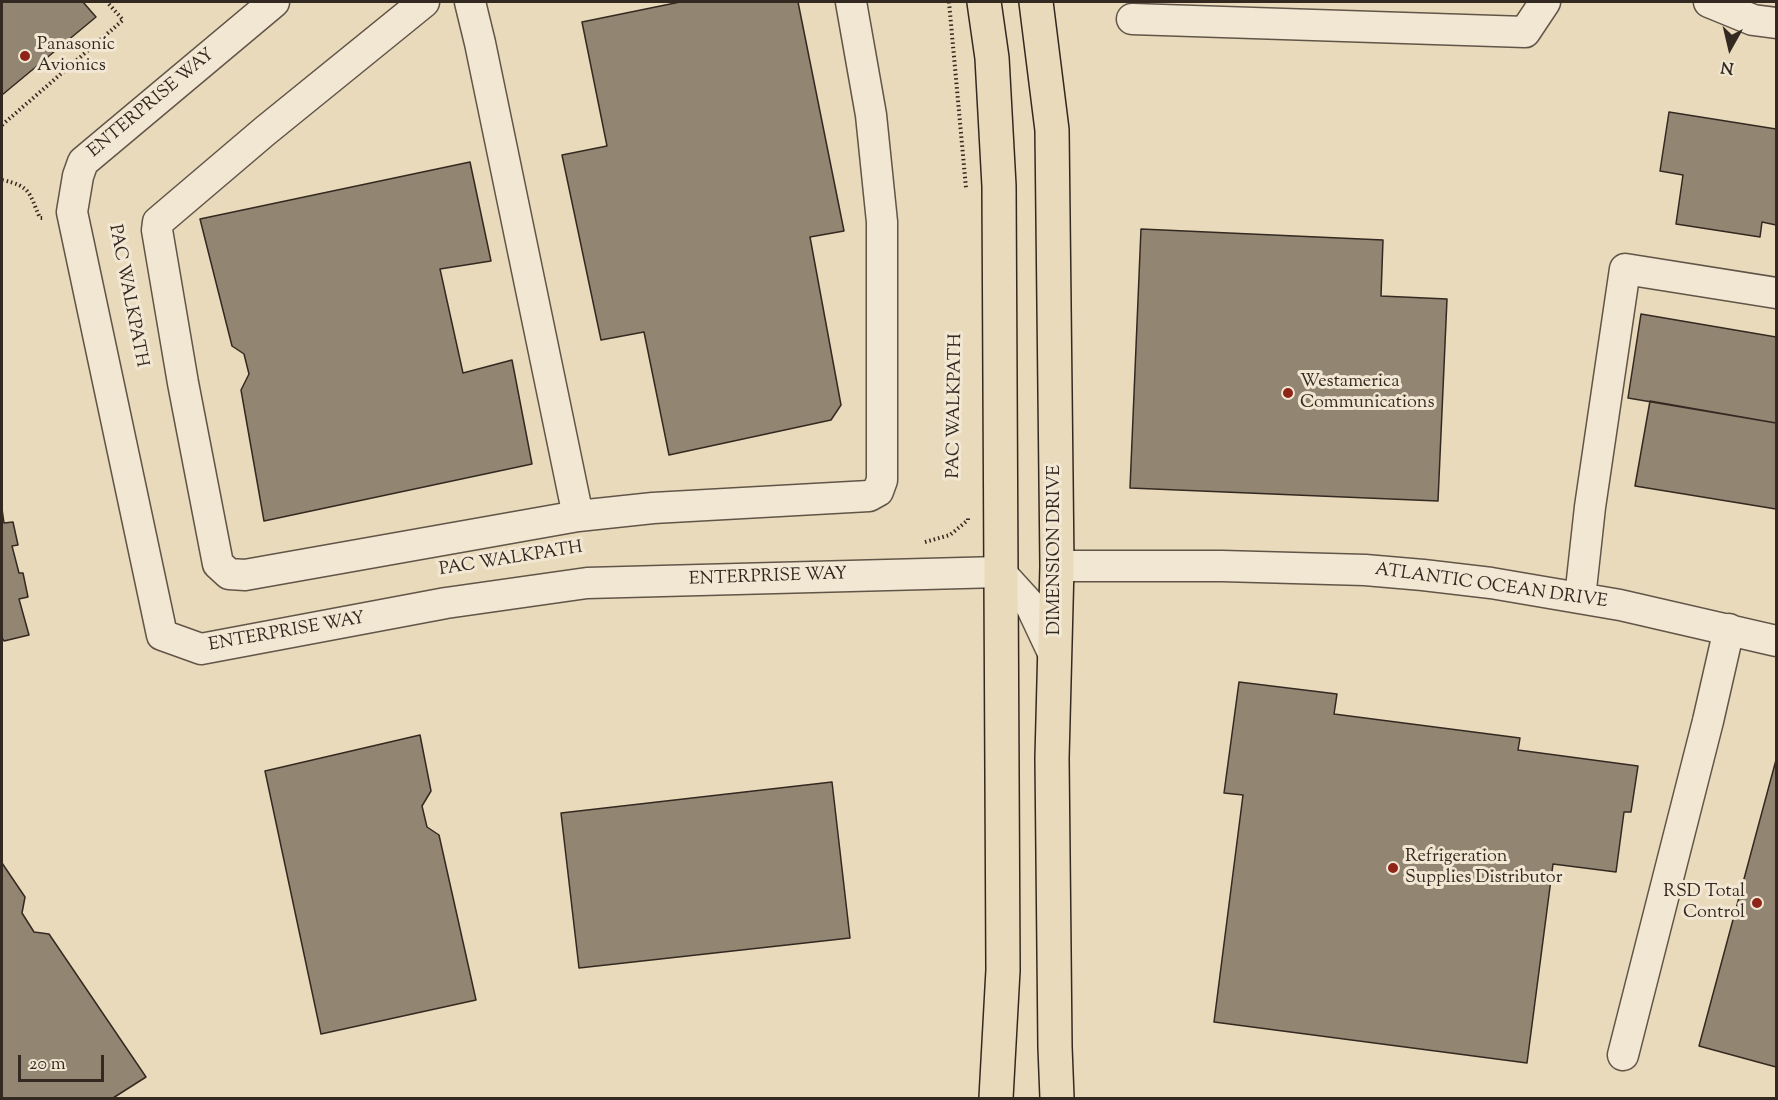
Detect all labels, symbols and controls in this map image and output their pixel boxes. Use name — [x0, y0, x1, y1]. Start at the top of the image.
north arrow — [1700, 18, 1760, 78]
place label: Panasonic Avionics — [37, 35, 115, 78]
street label: ENTERPRISE WAY — [84, 45, 220, 163]
marker: Panasonic Avionics — [18, 49, 32, 63]
text: N — [1719, 54, 1735, 79]
street label: PAC WALKPATH — [103, 223, 151, 369]
street label: PAC WALKPATH — [944, 333, 968, 479]
place label: Westamerica Communications — [1300, 372, 1434, 415]
marker: Westamerica Communications — [1281, 386, 1295, 400]
street label: DIMENSION DRIVE — [1045, 465, 1067, 635]
street label: PAC WALKPATH — [438, 538, 584, 582]
street label: ATLANTIC OCEAN DRIVE — [1373, 560, 1609, 614]
street label: ENTERPRISE WAY — [688, 564, 848, 592]
street label: ENTERPRISE WAY — [207, 609, 367, 657]
place label: Refrigeration Supplies Distributor — [1405, 847, 1562, 890]
marker: Refrigeration Supplies Distributor — [1386, 861, 1400, 875]
place label: RSD Total Control — [1663, 882, 1745, 924]
marker: RSD Total Control — [1750, 896, 1764, 910]
scale bar — [21, 1043, 106, 1081]
text: 20 m — [29, 1052, 66, 1078]

